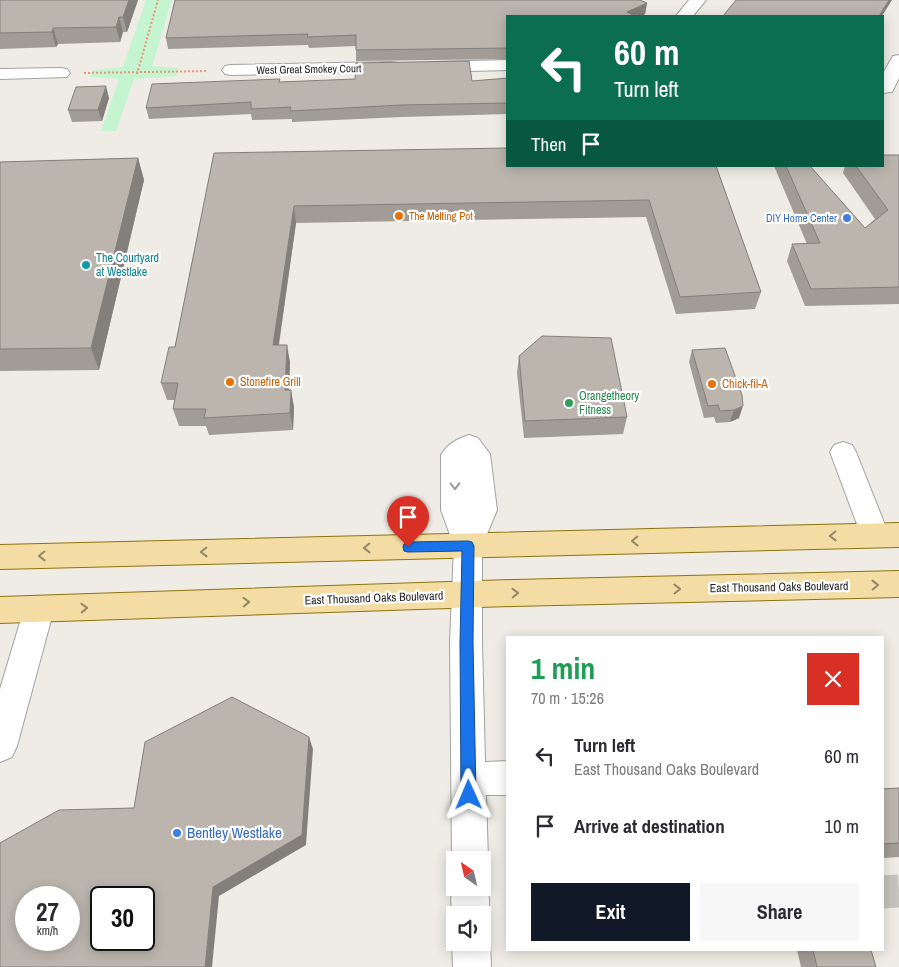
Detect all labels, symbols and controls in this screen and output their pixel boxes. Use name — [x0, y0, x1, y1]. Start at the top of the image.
text: 60 m — [614, 29, 679, 76]
icon: left — [531, 35, 596, 100]
street label: West Great Smokey Court — [256, 61, 362, 77]
text: Turn left — [614, 74, 679, 104]
icon: arrive — [577, 130, 605, 158]
text: Then — [531, 131, 567, 157]
place label: The Melting Pot — [409, 209, 473, 223]
marker: The Melting Pot — [393, 210, 405, 222]
place label: DIY Home Center — [766, 211, 837, 225]
marker: DIY Home Center — [841, 212, 853, 224]
place label: The Courtyard at Westlake — [96, 250, 159, 280]
marker: The Courtyard at Westlake — [80, 259, 92, 271]
place label: Stonefire Grill — [240, 374, 301, 390]
marker: Stonefire Grill — [224, 376, 236, 388]
place label: Chick-fil-A — [722, 376, 768, 392]
marker: Chick-fil-A — [706, 378, 718, 390]
place label: Orangetheory Fitness — [579, 388, 639, 418]
marker: Orangetheory Fitness — [563, 397, 575, 409]
one-way arrow — [449, 482, 460, 490]
pin — [387, 496, 429, 547]
icon: arrive — [394, 503, 422, 531]
one-way arrow — [829, 531, 837, 542]
one-way arrow — [631, 536, 639, 547]
one-way arrow — [362, 543, 370, 554]
one-way arrow — [200, 547, 208, 558]
one-way arrow — [37, 551, 45, 561]
street label: East Thousand Oaks Boulevard — [709, 578, 849, 596]
one-way arrow — [871, 579, 879, 590]
one-way arrow — [674, 584, 682, 594]
street label: East Thousand Oaks Boulevard — [304, 588, 444, 608]
one-way arrow — [512, 588, 519, 598]
one-way arrow — [242, 597, 250, 607]
one-way arrow — [80, 602, 88, 613]
text: 1 min — [531, 648, 595, 688]
button: close — [807, 653, 859, 705]
text: 70 m · 15:26 — [531, 687, 604, 709]
text: Turn left — [574, 732, 635, 758]
icon: left — [531, 742, 559, 770]
text: 60 m — [824, 743, 859, 769]
text: East Thousand Oaks Boulevard — [574, 758, 759, 780]
position arrow — [442, 768, 494, 820]
icon: arrive — [531, 812, 559, 840]
text: Arrive at destination — [574, 813, 725, 839]
text: 10 m — [824, 813, 859, 839]
place label: Bentley Westlake — [187, 822, 282, 843]
marker: Bentley Westlake — [171, 827, 183, 839]
north arrow — [446, 851, 491, 896]
map controls — [446, 851, 491, 951]
button: Exit — [531, 883, 690, 941]
button: Share — [700, 883, 859, 941]
speed limit sign: 30 — [90, 886, 155, 951]
text: 27 — [36, 895, 59, 929]
button: sound — [446, 906, 491, 951]
text: km/h — [37, 923, 58, 939]

